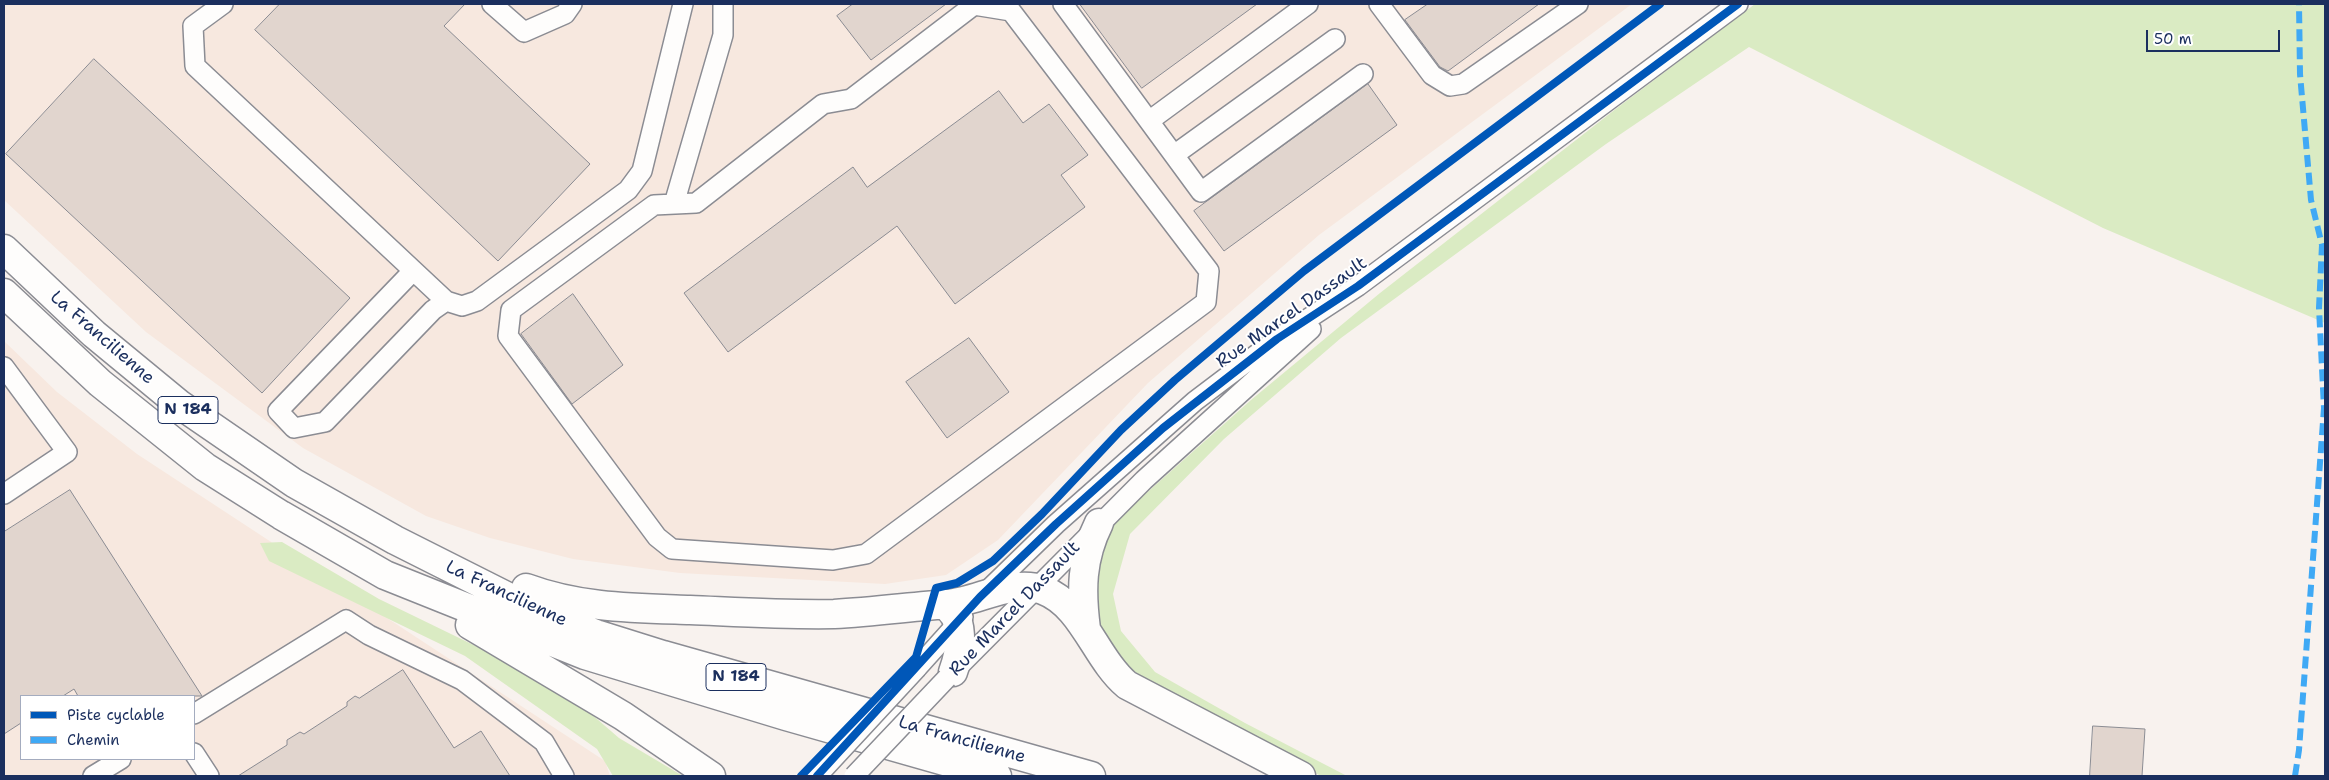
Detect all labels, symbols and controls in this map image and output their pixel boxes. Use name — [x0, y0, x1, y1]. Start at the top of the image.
scale bar — [2149, 20, 2283, 52]
text: 50 m — [2154, 29, 2192, 49]
street label: Rue Marcel Dassault — [1212, 253, 1372, 373]
street label: La Francilienne — [45, 287, 159, 389]
road number: N 184 — [158, 396, 218, 424]
street label: Rue Marcel Dassault — [945, 537, 1085, 681]
street label: La Francilienne — [442, 556, 570, 632]
road number: N 184 — [706, 664, 766, 690]
legend — [20, 695, 195, 760]
text: Piste cyclable — [67, 705, 165, 725]
street label: La Francilienne — [896, 711, 1028, 769]
text: Chemin — [67, 730, 120, 750]

